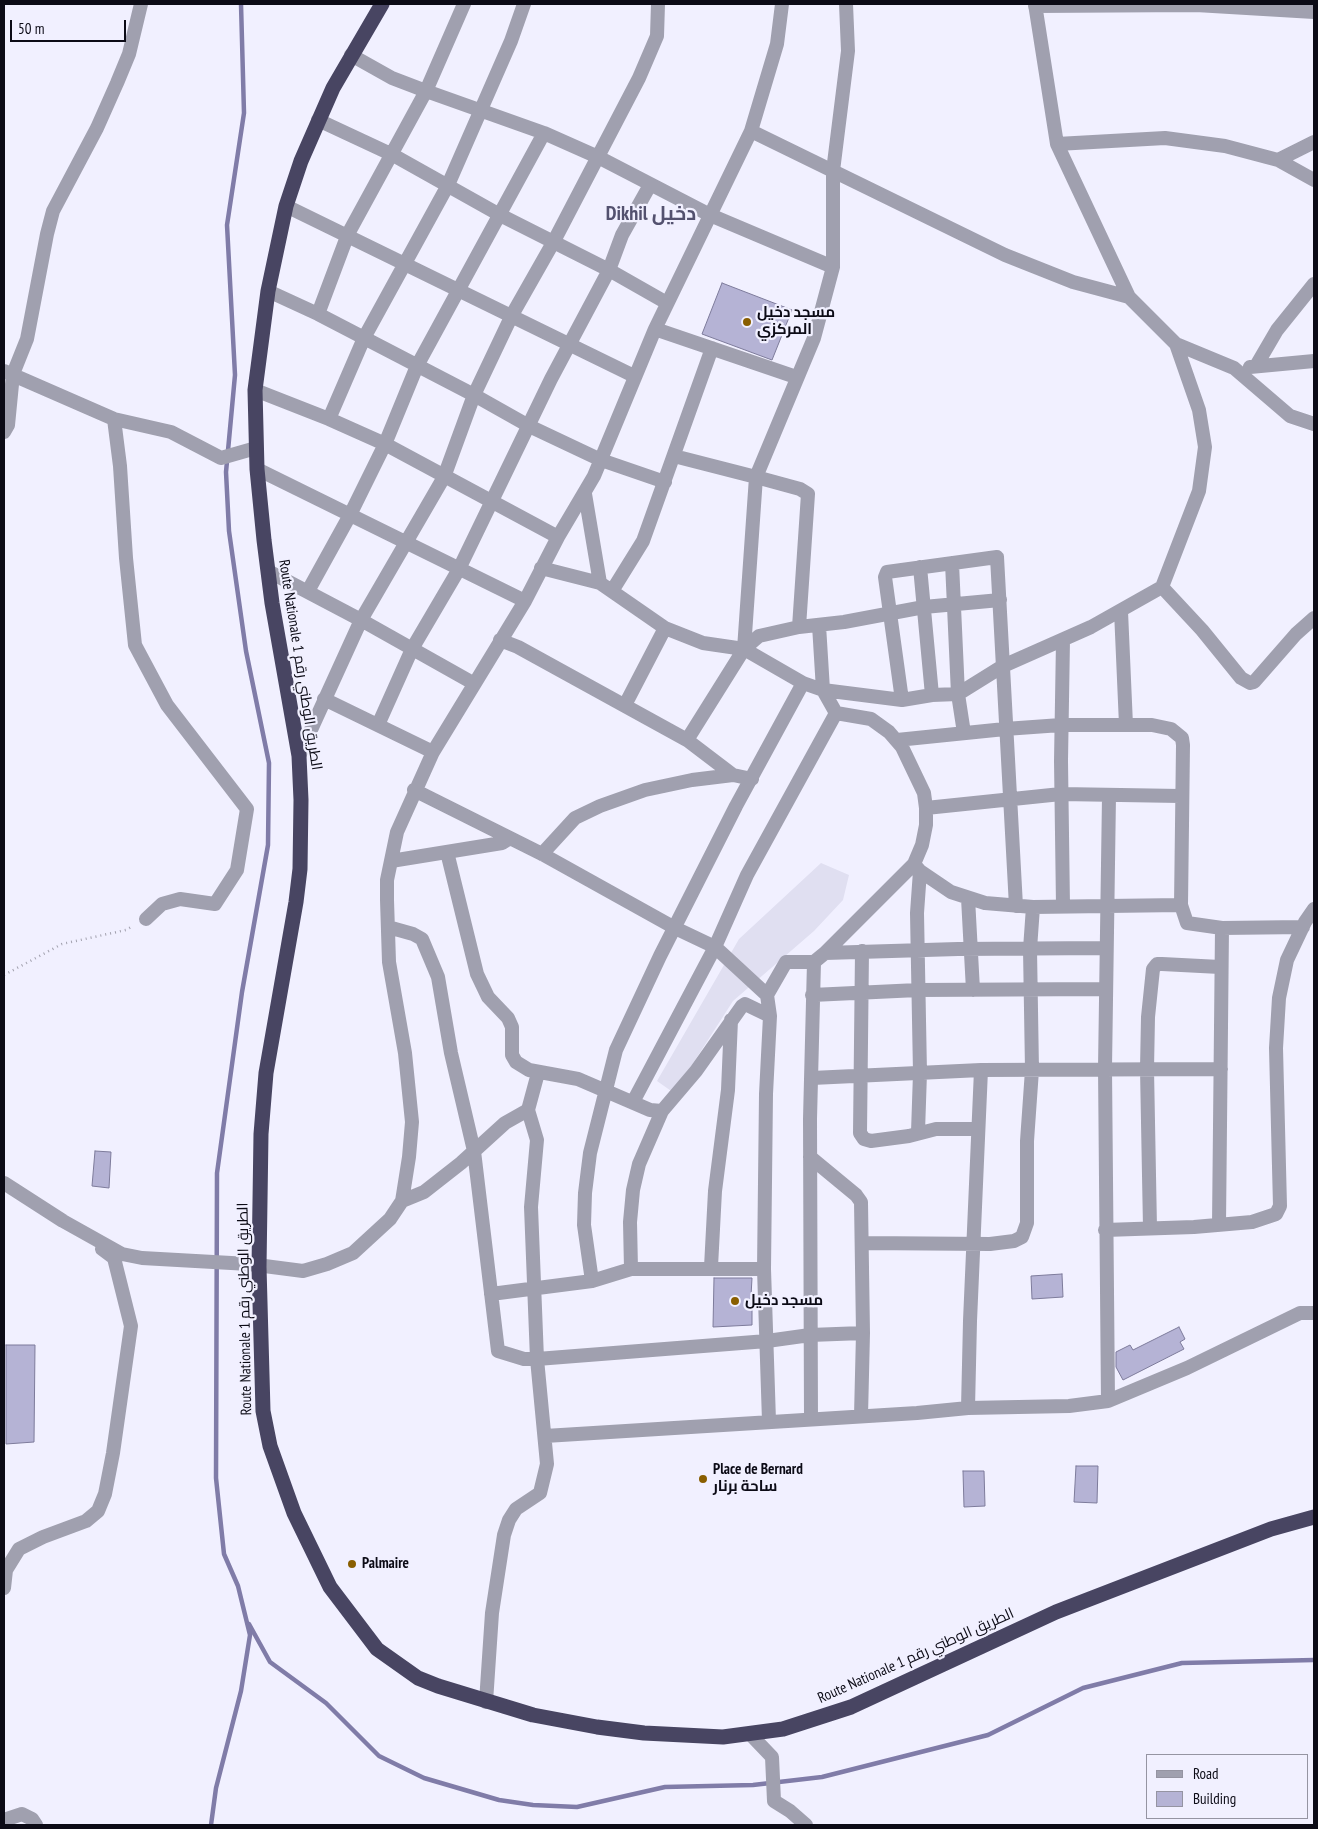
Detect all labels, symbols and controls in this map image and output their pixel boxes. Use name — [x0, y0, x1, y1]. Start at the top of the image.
scale bar — [12, 10, 129, 42]
text: 50 m — [18, 19, 44, 38]
district label: Dikhil دخيل — [606, 202, 696, 226]
place label: مسجد دخيل المركزي — [757, 304, 835, 339]
marker: مسجد دخيل المركزي — [741, 316, 753, 328]
street label: Route Nationale الطريق الوطني رقم 1 — [274, 559, 326, 771]
street label: Route Nationale الطريق الوطني رقم 1 — [234, 1202, 256, 1416]
place label: مسجد دخيل — [745, 1292, 823, 1310]
marker: مسجد دخيل — [729, 1295, 741, 1307]
place label: Place de Bernard ساحة برنار — [713, 1461, 803, 1496]
marker: Place de Bernard ساحة برنار — [697, 1473, 709, 1485]
place label: Palmaire — [362, 1555, 409, 1573]
marker: Palmaire — [346, 1558, 358, 1570]
street label: Route Nationale الطريق الوطني رقم 1 — [815, 1605, 1017, 1707]
legend — [1146, 1754, 1308, 1819]
text: Road — [1193, 1764, 1219, 1783]
text: Building — [1193, 1789, 1236, 1808]

